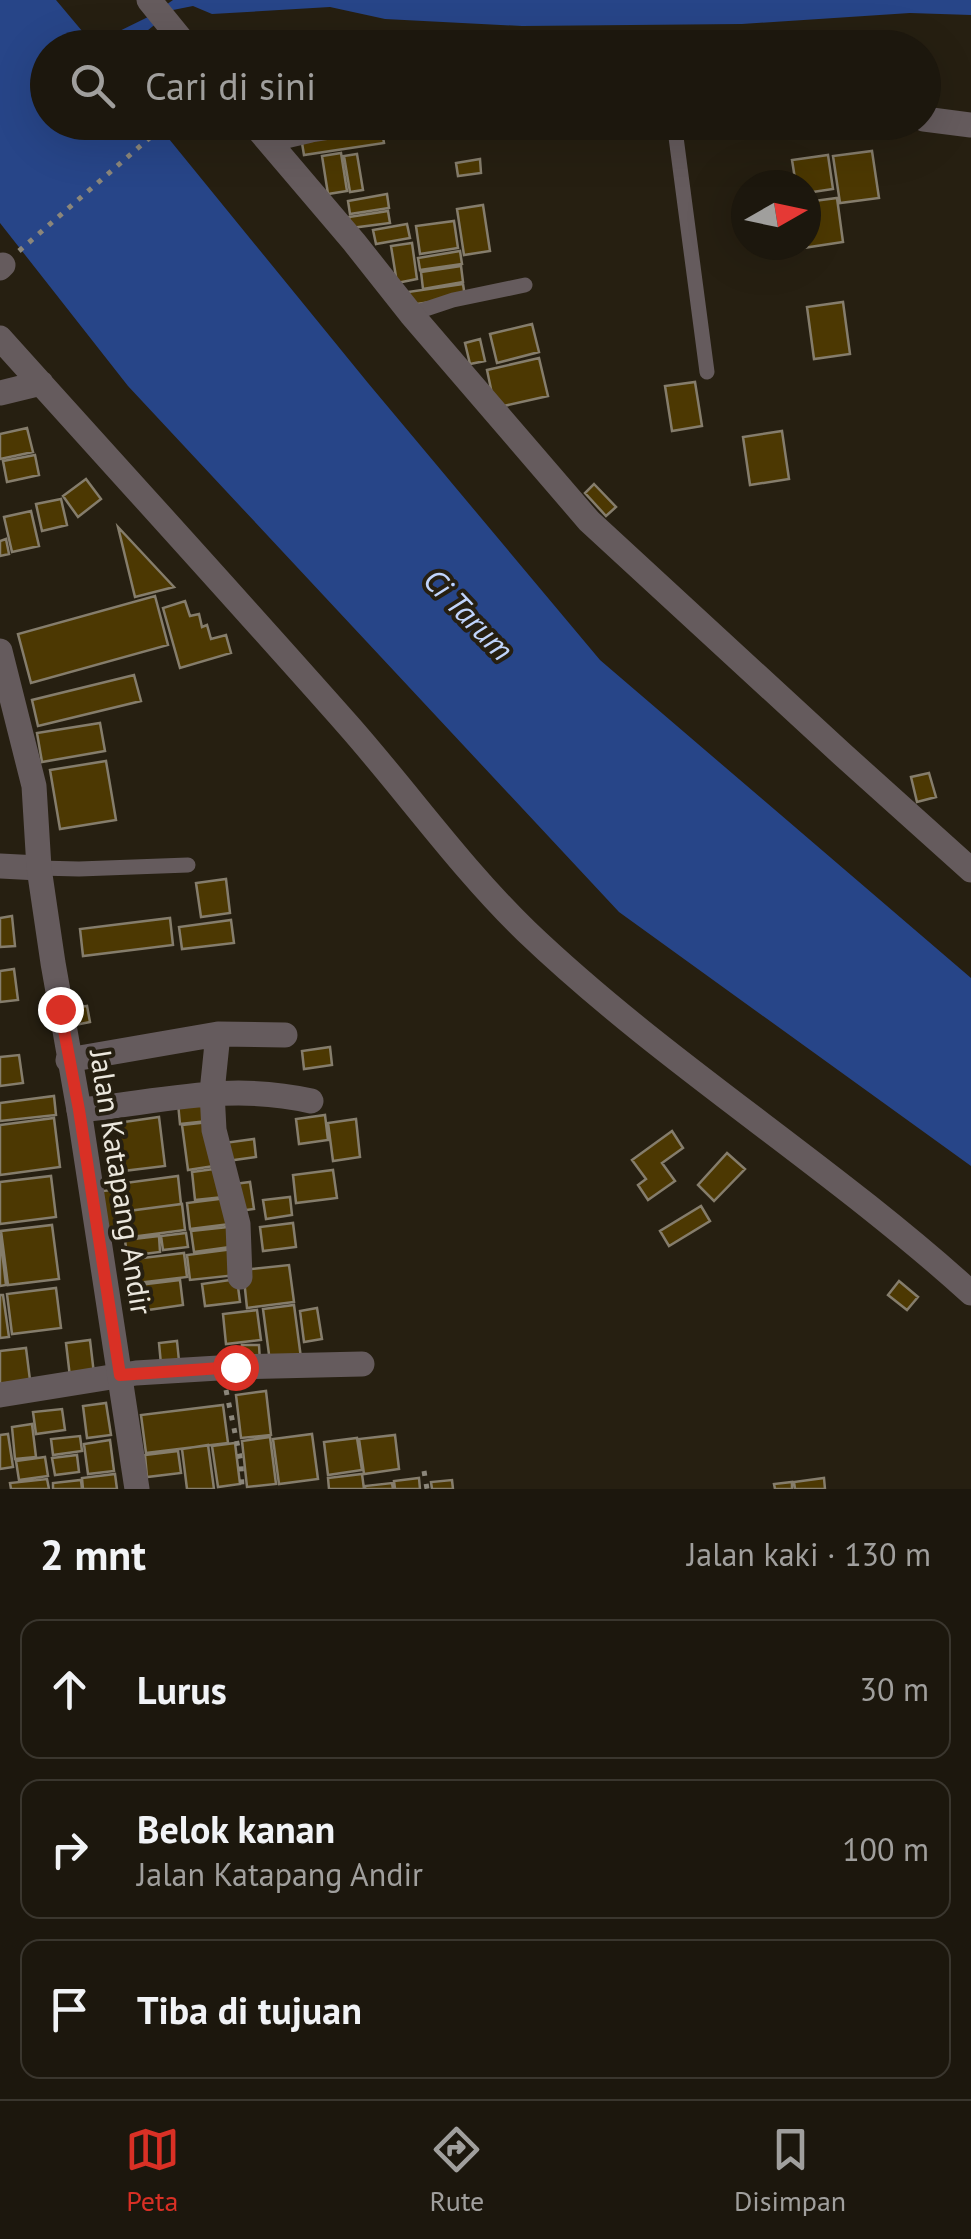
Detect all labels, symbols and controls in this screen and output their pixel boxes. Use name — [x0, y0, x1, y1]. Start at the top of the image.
search box — [30, 30, 941, 140]
icon: search — [65, 58, 120, 113]
text: Cari di sini — [145, 61, 316, 110]
north arrow — [731, 170, 821, 260]
water label: Ci Tarum — [415, 559, 523, 669]
route end — [38, 987, 84, 1033]
street label: Jalan Katapang Andir — [81, 1045, 162, 1317]
route start — [213, 1345, 259, 1391]
text: 2 mnt — [40, 1527, 146, 1582]
text: Jalan kaki · 130 m — [687, 1533, 931, 1575]
icon: ahead — [42, 1662, 97, 1717]
text: Lurus — [137, 1665, 227, 1714]
text: 30 m — [860, 1668, 929, 1710]
text: Belok kanan — [137, 1804, 335, 1853]
icon: right — [42, 1822, 97, 1877]
text: 100 m — [842, 1828, 929, 1870]
text: Jalan Katapang Andir — [137, 1853, 423, 1895]
icon: arrive — [42, 1982, 97, 2037]
text: Tiba di tujuan — [137, 1985, 362, 2034]
tab: Peta — [125, 2122, 180, 2219]
tab: Rute — [429, 2122, 484, 2219]
tab: Disimpan — [734, 2122, 846, 2219]

